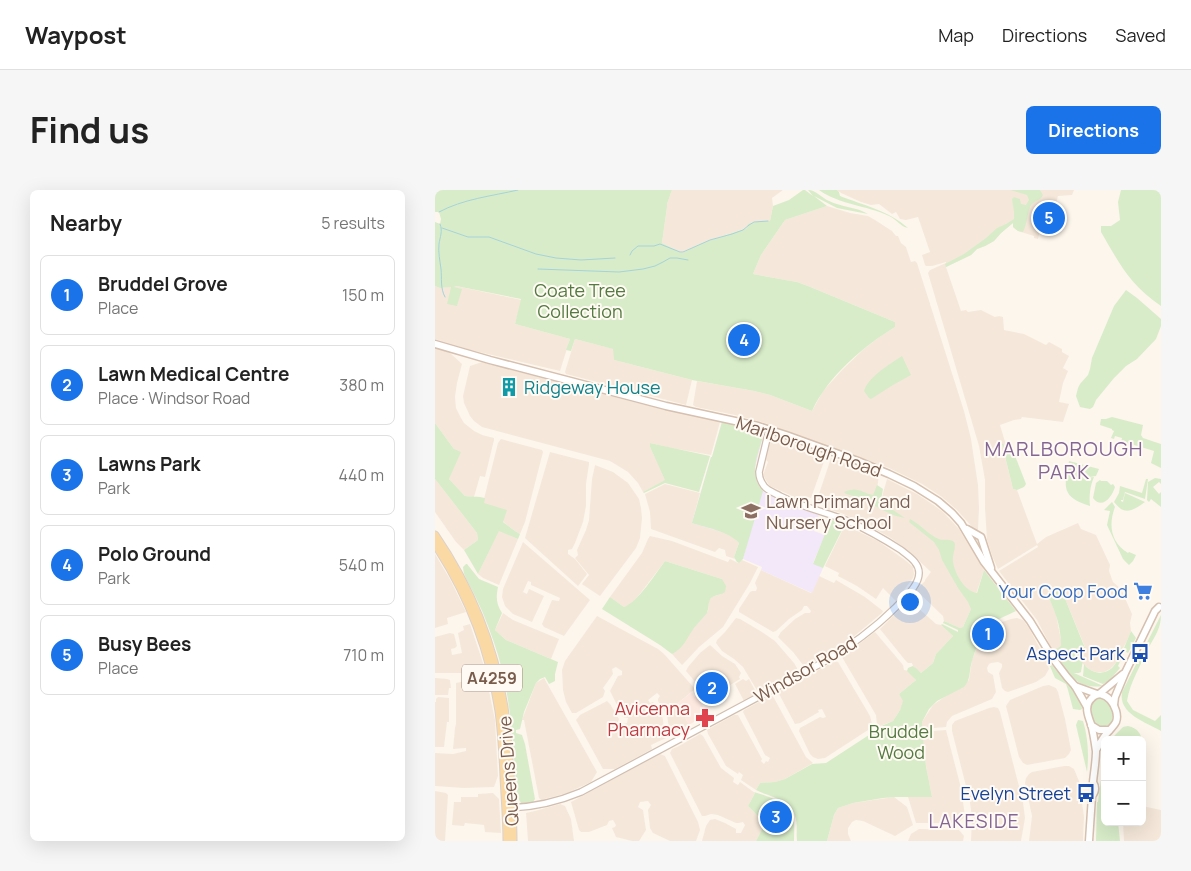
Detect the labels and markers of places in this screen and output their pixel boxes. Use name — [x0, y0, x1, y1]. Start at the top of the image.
pin: 5 — [1033, 199, 1065, 237]
pin: 4 — [728, 321, 760, 359]
place label: Ridgeway House — [524, 375, 661, 399]
building icon: Ridgeway House — [498, 376, 520, 398]
place label: Lawn Primary and Nursery School — [766, 489, 911, 534]
school or university icon: Lawn Primary and Nursery School — [740, 500, 762, 522]
place label: Your Coop Food — [999, 579, 1128, 603]
supermarket icon: Your Coop Food — [1132, 580, 1154, 602]
pin: 1 — [972, 615, 1004, 653]
place label: Aspect Park — [1026, 641, 1126, 665]
bus stop icon: Aspect Park — [1129, 642, 1151, 664]
pin: 2 — [696, 669, 728, 707]
place label: Avicenna Pharmacy — [608, 696, 690, 741]
pharmacy icon: Avicenna Pharmacy — [694, 707, 716, 729]
place label: Evelyn Street — [961, 781, 1071, 805]
bus stop icon: Evelyn Street — [1075, 782, 1097, 804]
pin: 3 — [760, 798, 792, 836]

